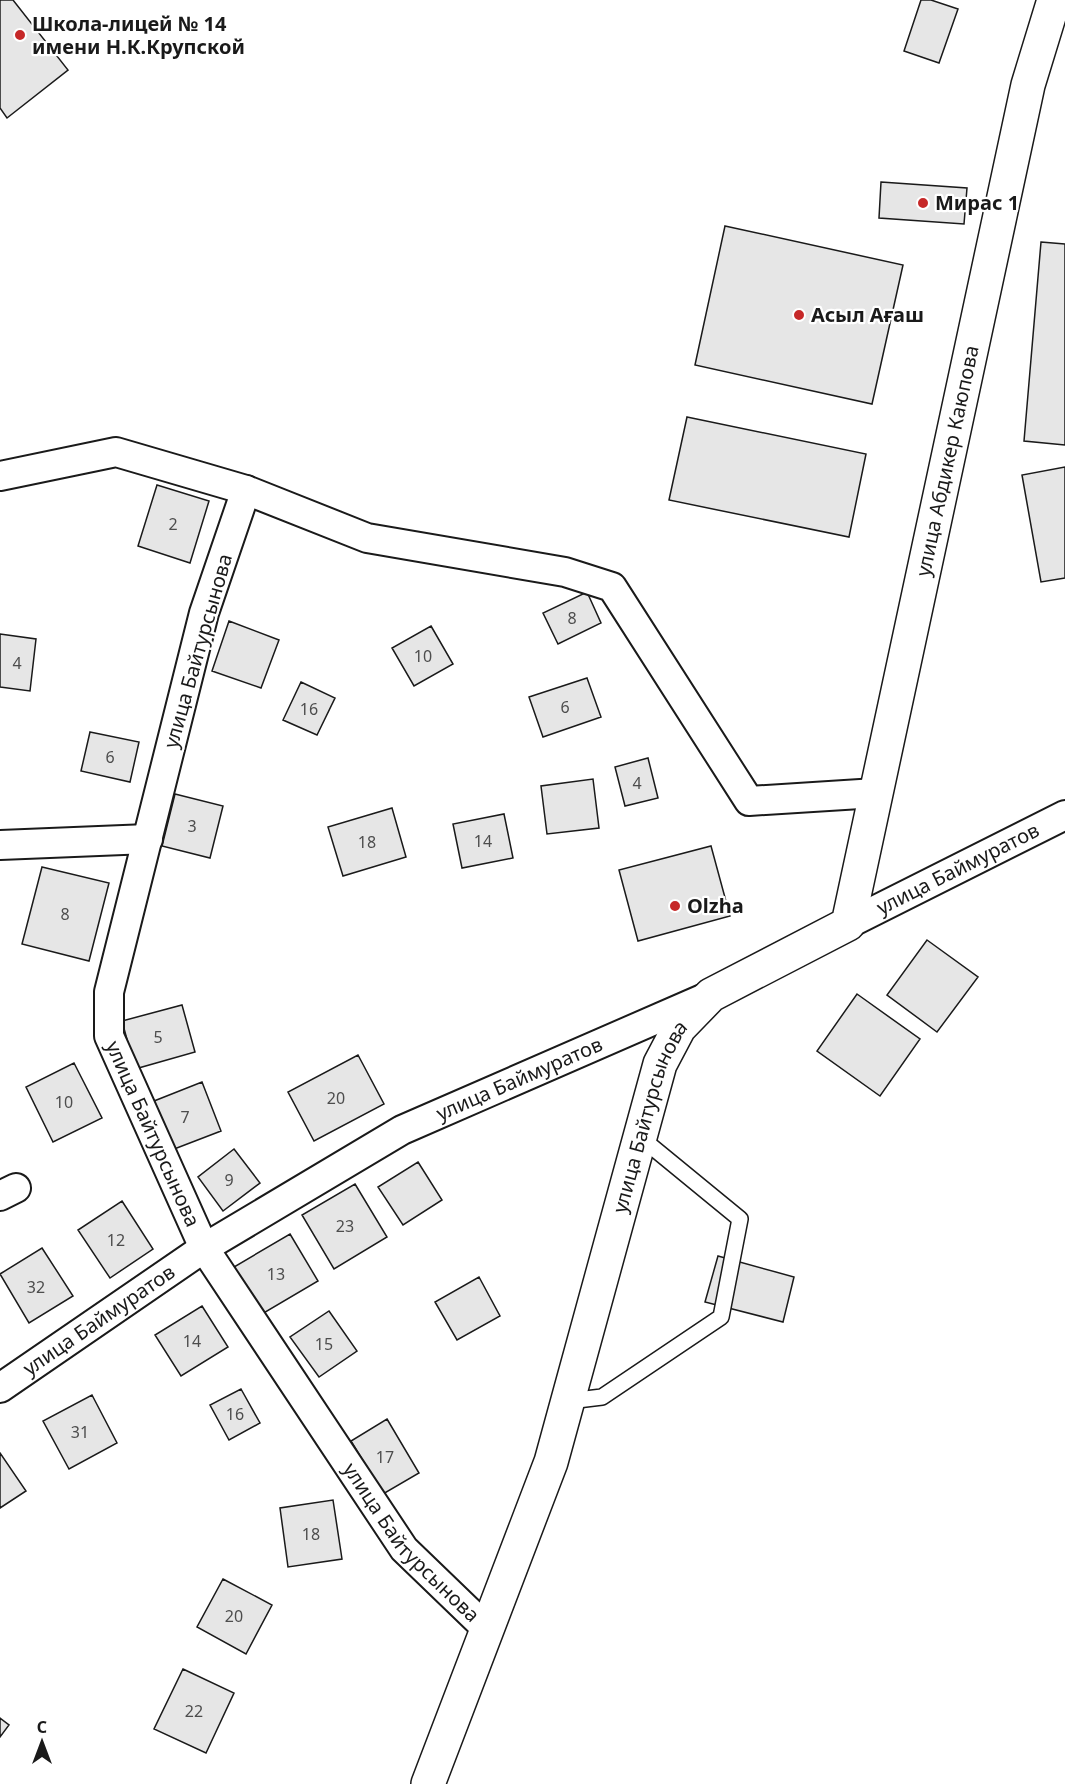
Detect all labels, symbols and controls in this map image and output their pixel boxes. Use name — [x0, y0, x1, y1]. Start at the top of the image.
place label: Школа-лицей № 14 имени Н.К.Крупской — [32, 10, 245, 60]
marker: Школа-лицей № 14 имени Н.К.Крупской — [13, 28, 27, 42]
place label: Мирас 1 — [935, 189, 1019, 216]
marker: Мирас 1 — [916, 196, 930, 210]
place label: Асыл Ағаш — [811, 301, 924, 328]
marker: Асыл Ағаш — [792, 308, 806, 322]
street label: улица Абдикер Каюпова — [909, 343, 985, 579]
house number: 2 — [168, 513, 178, 535]
street label: улица Байтурсынова — [157, 551, 238, 751]
house number: 8 — [567, 607, 577, 629]
house number: 10 — [414, 645, 432, 667]
house number: 4 — [12, 652, 22, 674]
house number: 6 — [560, 696, 570, 718]
house number: 16 — [300, 698, 318, 720]
house number: 6 — [105, 746, 115, 768]
house number: 4 — [632, 772, 642, 794]
house number: 3 — [187, 815, 197, 837]
street label: улица Баймуратов — [872, 816, 1044, 921]
house number: 14 — [474, 830, 492, 852]
house number: 18 — [358, 831, 376, 853]
place label: Olzha — [687, 892, 744, 919]
marker: Olzha — [668, 899, 682, 913]
house number: 8 — [60, 903, 70, 925]
street label: улица Байтурсынова — [606, 1014, 693, 1216]
house number: 5 — [153, 1026, 163, 1048]
street label: улица Баймуратов — [432, 1030, 607, 1126]
street label: улица Байтурсынова — [100, 1036, 207, 1231]
house number: 20 — [327, 1087, 345, 1109]
house number: 10 — [55, 1091, 73, 1113]
house number: 7 — [180, 1106, 190, 1128]
house number: 9 — [224, 1169, 234, 1191]
house number: 23 — [336, 1215, 354, 1237]
house number: 12 — [107, 1229, 125, 1251]
street label: улица Баймуратов — [17, 1258, 180, 1381]
house number: 13 — [267, 1263, 285, 1285]
house number: 32 — [27, 1276, 45, 1298]
house number: 14 — [183, 1330, 201, 1352]
house number: 15 — [315, 1333, 333, 1355]
house number: 16 — [226, 1403, 244, 1425]
house number: 31 — [71, 1421, 89, 1443]
house number: 17 — [376, 1446, 394, 1468]
street label: улица Байтурсынова — [337, 1457, 486, 1628]
house number: 18 — [302, 1523, 320, 1545]
house number: 20 — [225, 1605, 243, 1627]
house number: 22 — [185, 1700, 203, 1722]
north arrow — [12, 1712, 72, 1772]
text: С — [37, 1716, 47, 1738]

